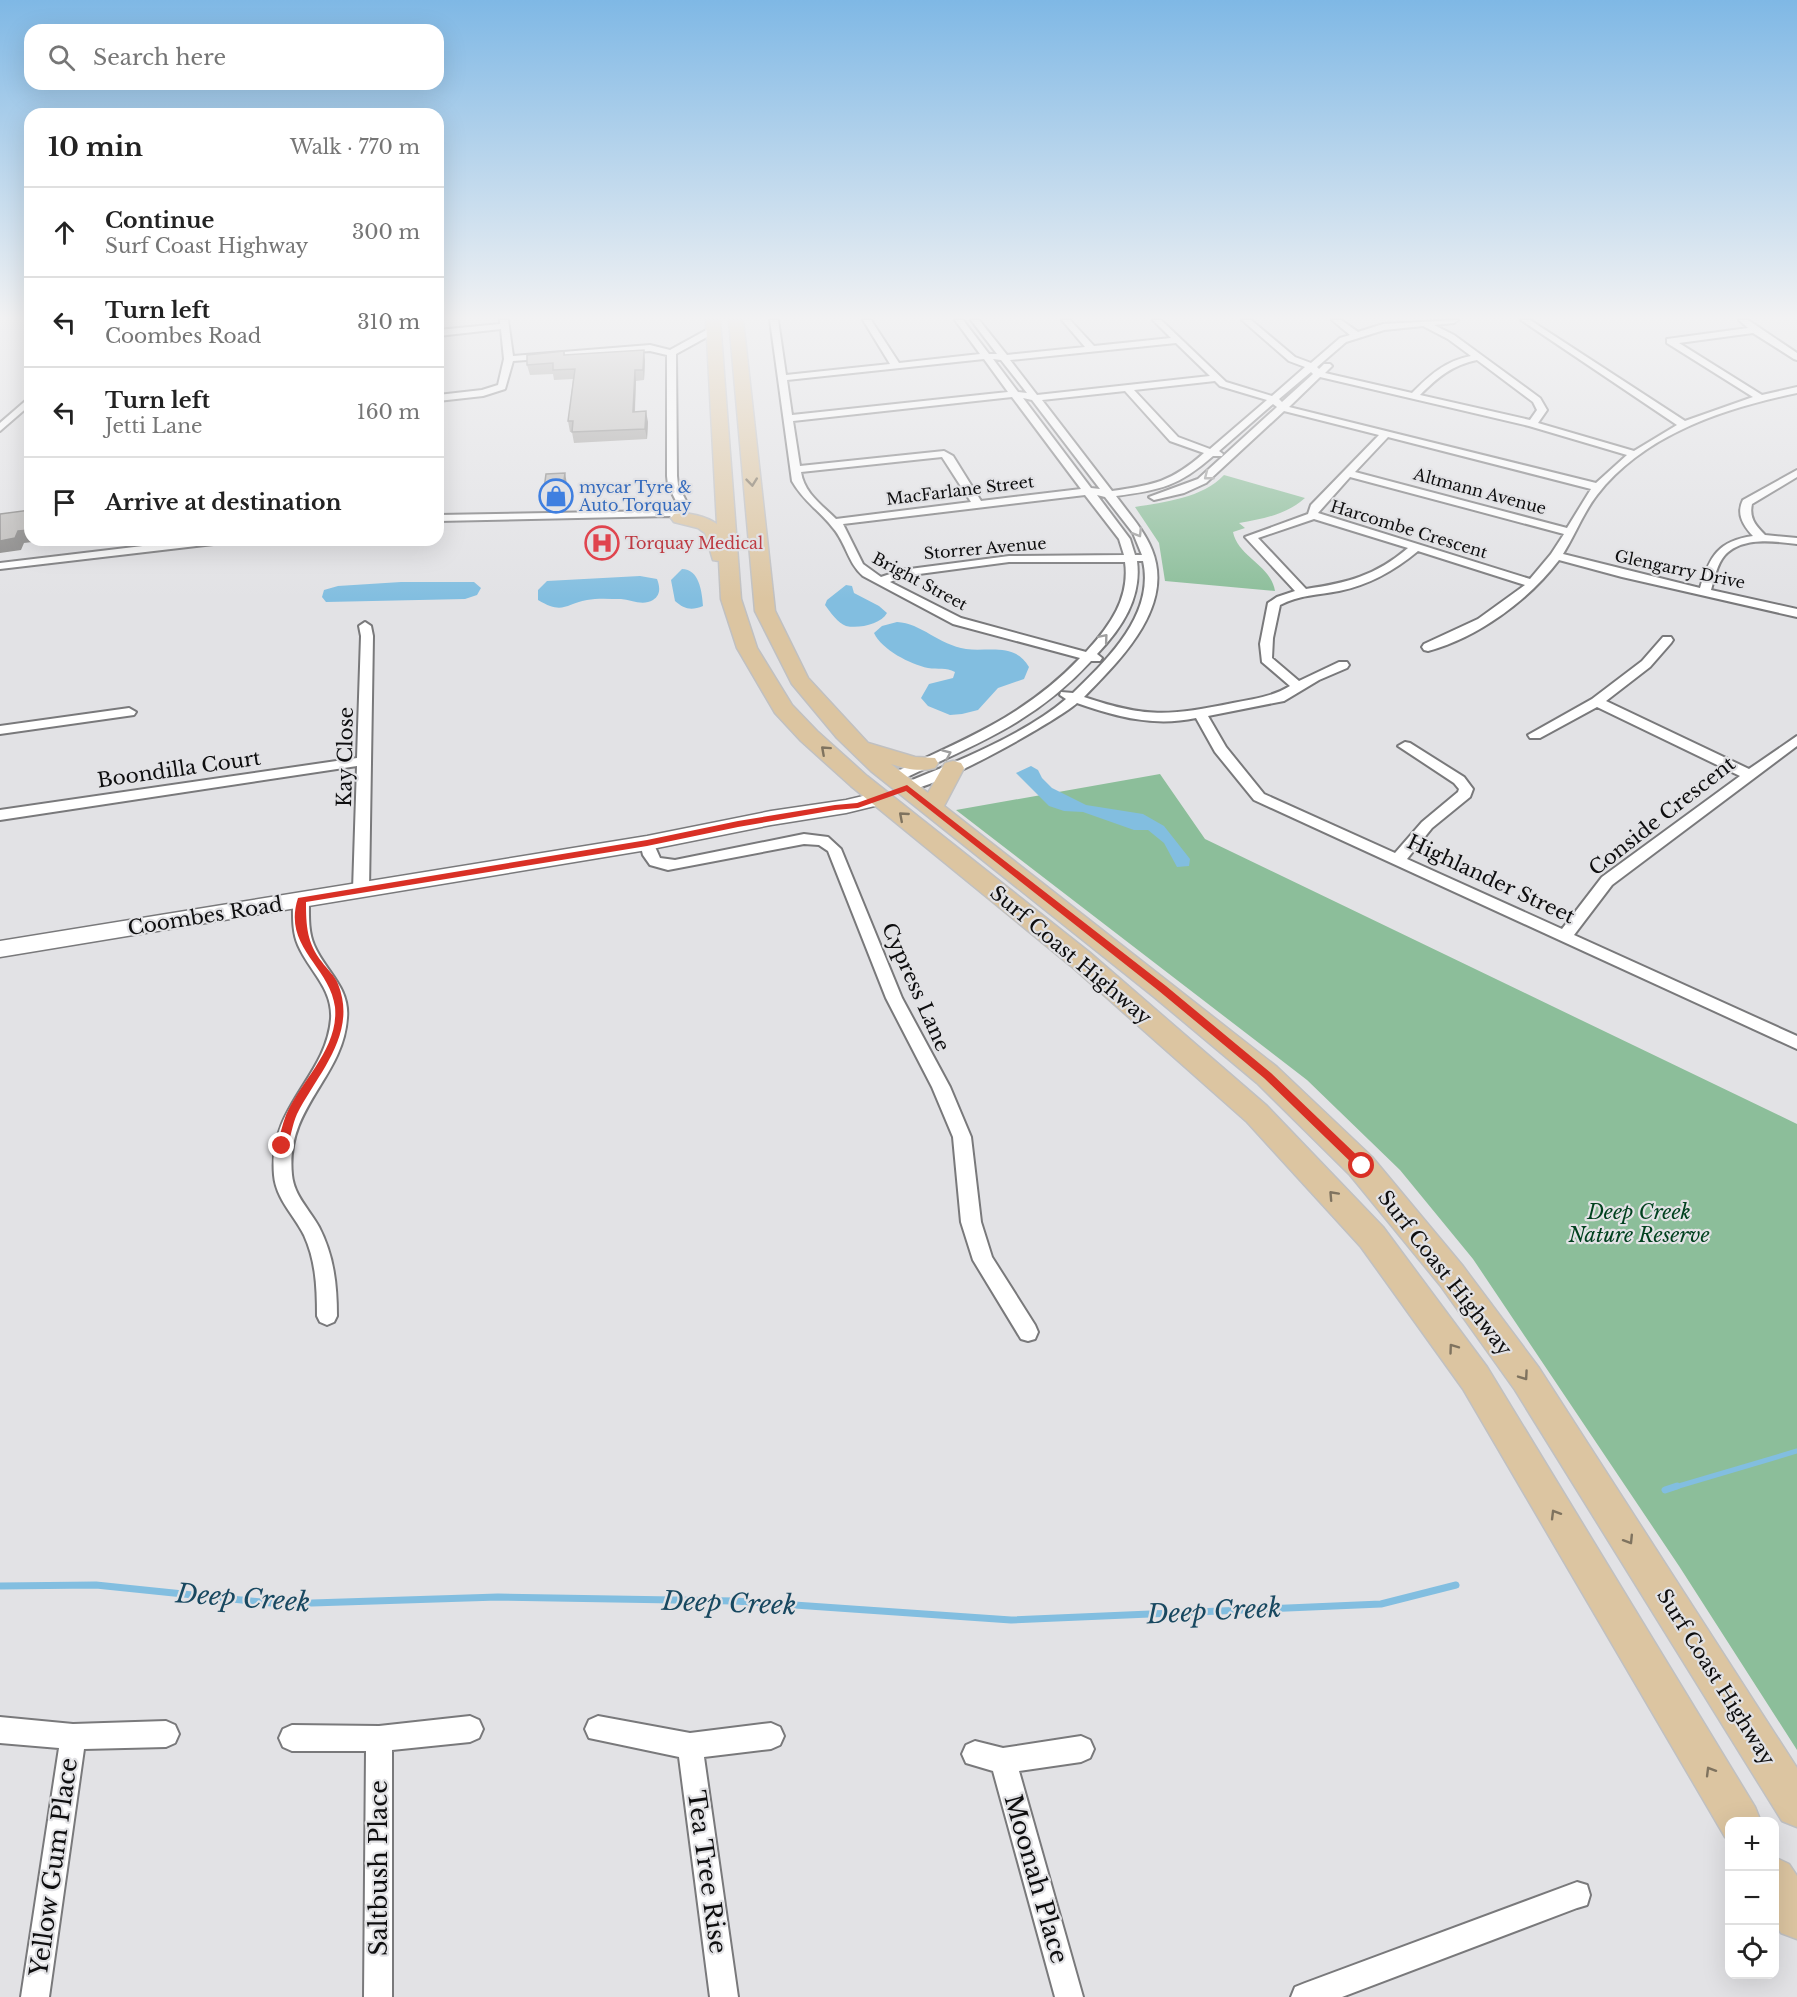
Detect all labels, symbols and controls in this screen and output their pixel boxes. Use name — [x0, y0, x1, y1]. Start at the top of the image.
search box — [24, 24, 444, 90]
icon: search — [45, 41, 78, 74]
text: Search here — [93, 44, 226, 71]
text: 10 min — [48, 131, 143, 163]
text: Walk · 770 m — [290, 135, 420, 159]
text: Continue — [105, 207, 214, 234]
icon: ahead — [48, 216, 81, 249]
text: 300 m — [352, 220, 420, 244]
text: Surf Coast Highway — [105, 234, 308, 258]
text: Turn left — [105, 297, 210, 324]
icon: left — [48, 306, 81, 339]
text: 310 m — [357, 310, 420, 334]
text: Coombes Road — [105, 324, 261, 348]
text: Turn left — [105, 387, 210, 414]
icon: left — [48, 396, 81, 429]
text: 160 m — [357, 400, 420, 424]
text: Jetti Lane — [105, 414, 202, 438]
street label: Altmann Avenue — [1410, 463, 1549, 518]
one-way arrow — [1204, 468, 1215, 479]
street label: MacFarlane Street — [885, 471, 1035, 509]
place label: mycar Tyre & Auto Torquay — [578, 477, 692, 515]
shop icon: mycar Tyre & Auto Torquay — [538, 478, 574, 514]
one-way arrow — [745, 478, 758, 487]
icon: arrive — [48, 486, 81, 519]
text: Arrive at destination — [105, 489, 342, 516]
street label: Harcombe Crescent — [1328, 496, 1490, 562]
hospital icon: Torquay Medical — [584, 525, 620, 561]
one-way arrow — [1131, 527, 1143, 537]
place label: Torquay Medical — [625, 533, 763, 553]
street label: Storrer Avenue — [923, 533, 1047, 563]
street label: Glengarry Drive — [1613, 545, 1747, 593]
street label: Bright Street — [869, 548, 971, 614]
one-way arrow — [1096, 634, 1107, 645]
street label: Kay Close — [332, 707, 358, 807]
street label: Boondilla Court — [96, 746, 263, 792]
one-way arrow — [821, 746, 831, 757]
one-way arrow — [941, 749, 952, 761]
street label: Conside Crescent — [1584, 751, 1740, 881]
one-way arrow — [899, 812, 909, 823]
street label: Highlander Street — [1403, 830, 1579, 929]
street label: Surf Coast Highway — [985, 880, 1157, 1030]
street label: Coombes Road — [126, 892, 284, 940]
street label: Cypress Lane — [877, 919, 955, 1055]
route end — [268, 1132, 294, 1158]
route start — [1348, 1152, 1374, 1178]
street label: Surf Coast Highway — [1373, 1185, 1517, 1361]
one-way arrow — [1329, 1191, 1340, 1202]
park label: Deep Creek Nature Reserve — [1567, 1200, 1710, 1247]
one-way arrow — [1449, 1344, 1460, 1355]
one-way arrow — [1517, 1369, 1528, 1380]
one-way arrow — [1551, 1510, 1563, 1520]
one-way arrow — [1622, 1533, 1633, 1544]
water label: Deep Creek — [174, 1577, 311, 1619]
street label: Surf Coast Highway — [1652, 1584, 1780, 1770]
water label: Deep Creek — [660, 1585, 797, 1621]
water label: Deep Creek — [1145, 1591, 1282, 1631]
street label: Yellow Gum Place — [24, 1756, 83, 1979]
one-way arrow — [1705, 1767, 1717, 1777]
street label: Saltbush Place — [364, 1780, 393, 1956]
street label: Tea Tree Rise — [682, 1788, 733, 1955]
street label: Moonah Place — [999, 1791, 1074, 1967]
map controls — [1725, 1817, 1779, 1979]
button: + — [1725, 1817, 1779, 1871]
button: − — [1725, 1871, 1779, 1925]
button: locate — [1725, 1925, 1779, 1979]

